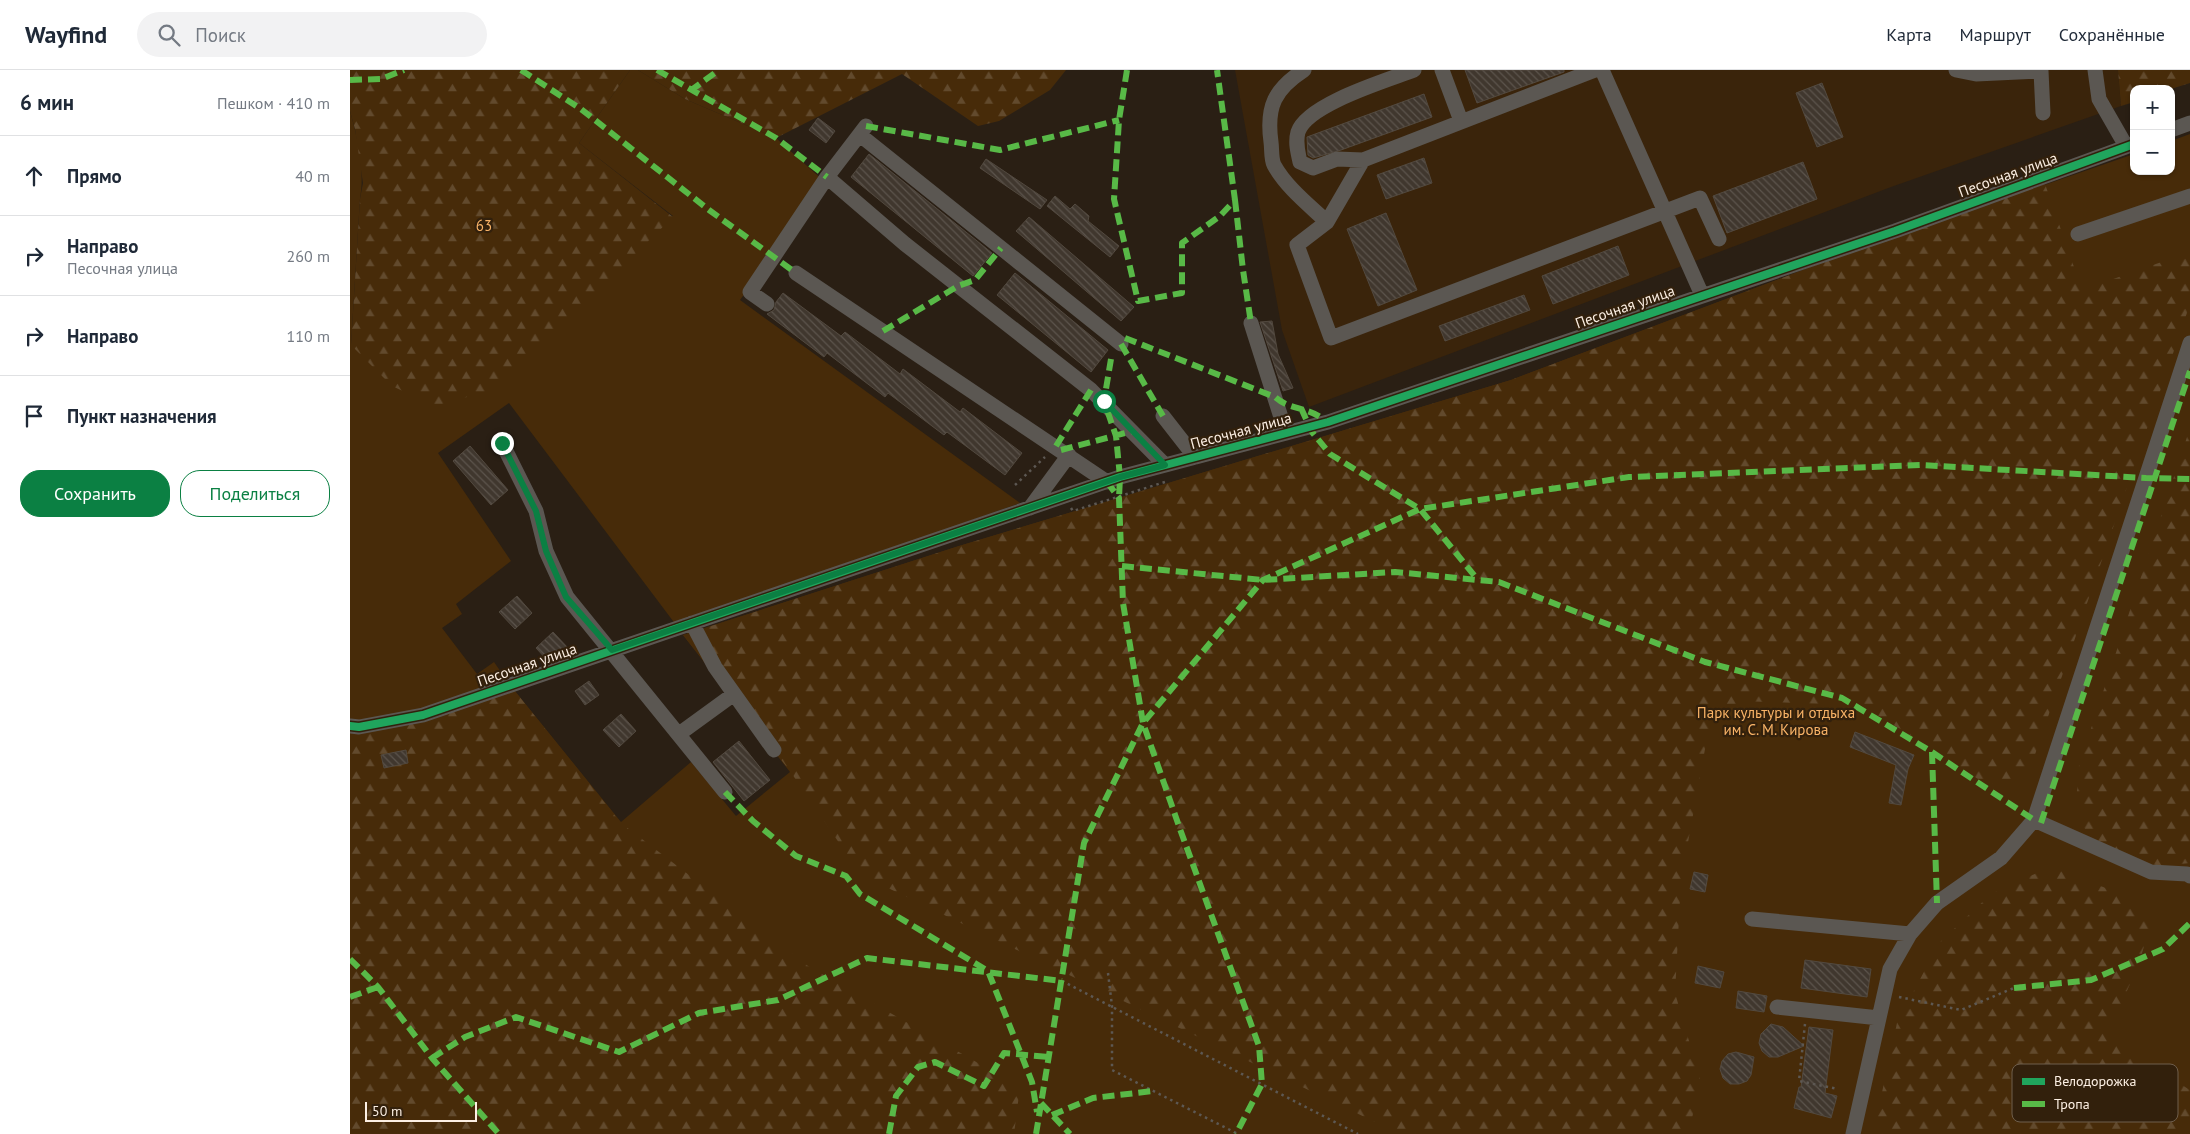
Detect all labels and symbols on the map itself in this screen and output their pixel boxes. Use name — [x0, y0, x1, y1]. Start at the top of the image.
street label: Песочная улица — [1956, 148, 2060, 201]
park label: 63 — [476, 216, 492, 235]
street label: Песочная улица — [1573, 281, 1677, 332]
route start — [1093, 390, 1116, 413]
street label: Песочная улица — [1188, 408, 1294, 453]
route end — [491, 432, 514, 455]
street label: Песочная улица — [475, 639, 579, 690]
park label: Парк культуры и отдыха им. С. М. Кирова — [1697, 703, 1855, 739]
legend — [2012, 1064, 2178, 1122]
text: Велодорожка — [2054, 1072, 2136, 1090]
text: Тропа — [2054, 1095, 2090, 1113]
scale bar — [365, 1099, 478, 1122]

